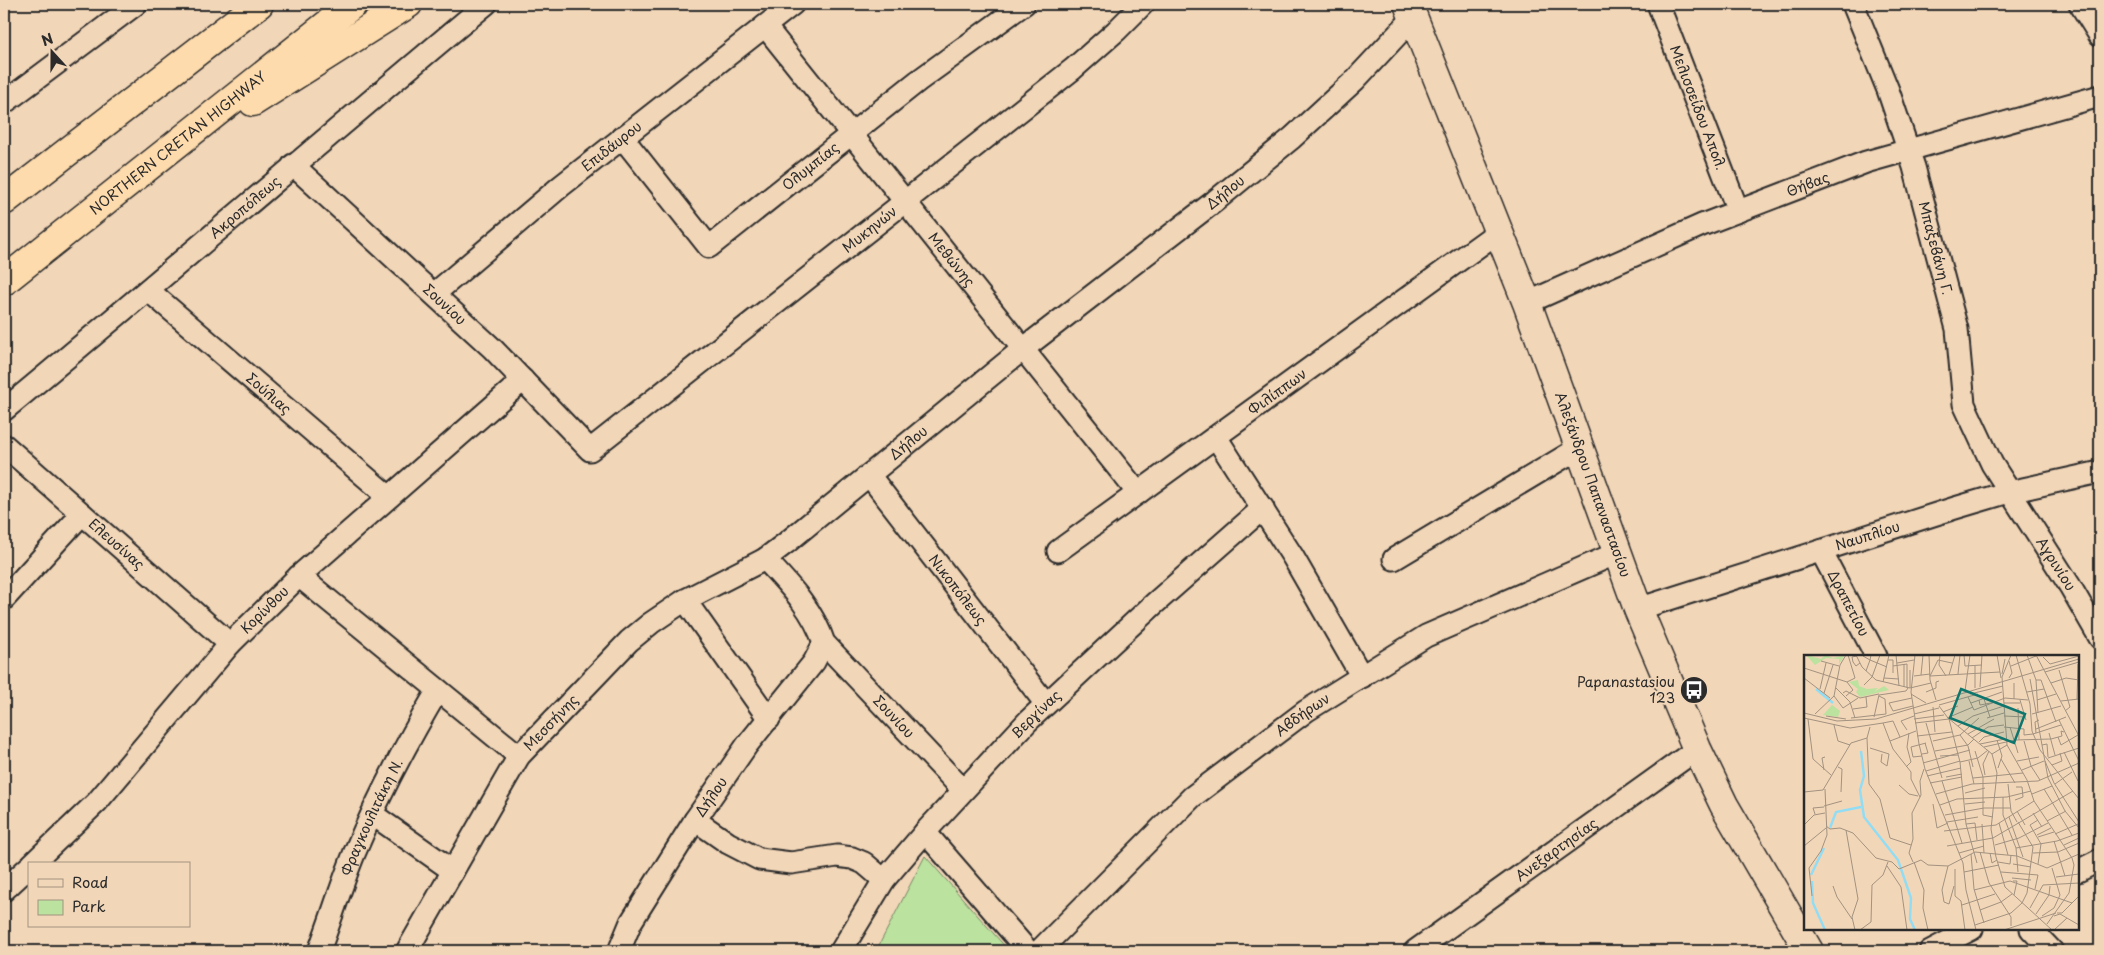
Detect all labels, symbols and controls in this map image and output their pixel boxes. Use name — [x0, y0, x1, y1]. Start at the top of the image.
north arrow — [28, 28, 78, 78]
text: N — [38, 28, 56, 51]
street label: Μελισσείδου Απολ. — [1665, 42, 1732, 173]
street label: NORTHERN CRETAN HIGHWAY — [85, 66, 270, 219]
street label: Επιδάυρου — [577, 116, 646, 176]
street label: Ολυμπίας — [777, 137, 843, 195]
street label: Θήβας — [1783, 166, 1832, 202]
street label: Δήλου — [1201, 170, 1249, 214]
street label: Ακροπόλεως — [205, 171, 285, 243]
street label: Μπαξεβάνη Γ. — [1914, 199, 1958, 297]
street label: Μυκηνών — [837, 201, 901, 257]
street label: Μεθώνης — [924, 228, 980, 291]
street label: Σουνίου — [419, 279, 471, 329]
street label: Φιλίππων — [1243, 363, 1311, 420]
street label: Σούλιας — [242, 368, 296, 419]
street label: Αλεξάνδρου Παπαναστασίου — [1550, 389, 1637, 580]
street label: Δήλου — [884, 420, 932, 465]
street label: Ελευσίνας — [84, 513, 150, 574]
street label: Ναυπλίου — [1832, 515, 1903, 556]
street label: Αγρινίου — [2031, 533, 2081, 595]
street label: Νικοπόλεως — [924, 550, 992, 629]
street label: Δραπετίου — [1823, 566, 1875, 640]
street label: Κορίνθου — [235, 581, 293, 638]
inset map — [1804, 655, 2079, 930]
place label: Papanastasiou 123 — [1577, 671, 1675, 708]
bus stop icon: Papanastasiou 123 — [1679, 675, 1709, 705]
street label: Βεργίνας — [1006, 685, 1065, 743]
street label: Αβδήρων — [1270, 688, 1334, 741]
street label: Μεσσήνης — [518, 689, 583, 755]
street label: Σουνίου — [869, 690, 920, 743]
street label: Φραγκουλιτάκη Ν. — [335, 754, 408, 879]
street label: Δήλου — [689, 772, 732, 821]
street label: Ανεξαρτησίας — [1511, 813, 1602, 886]
legend — [28, 862, 190, 928]
text: Road — [72, 870, 108, 893]
text: Park — [72, 894, 106, 917]

